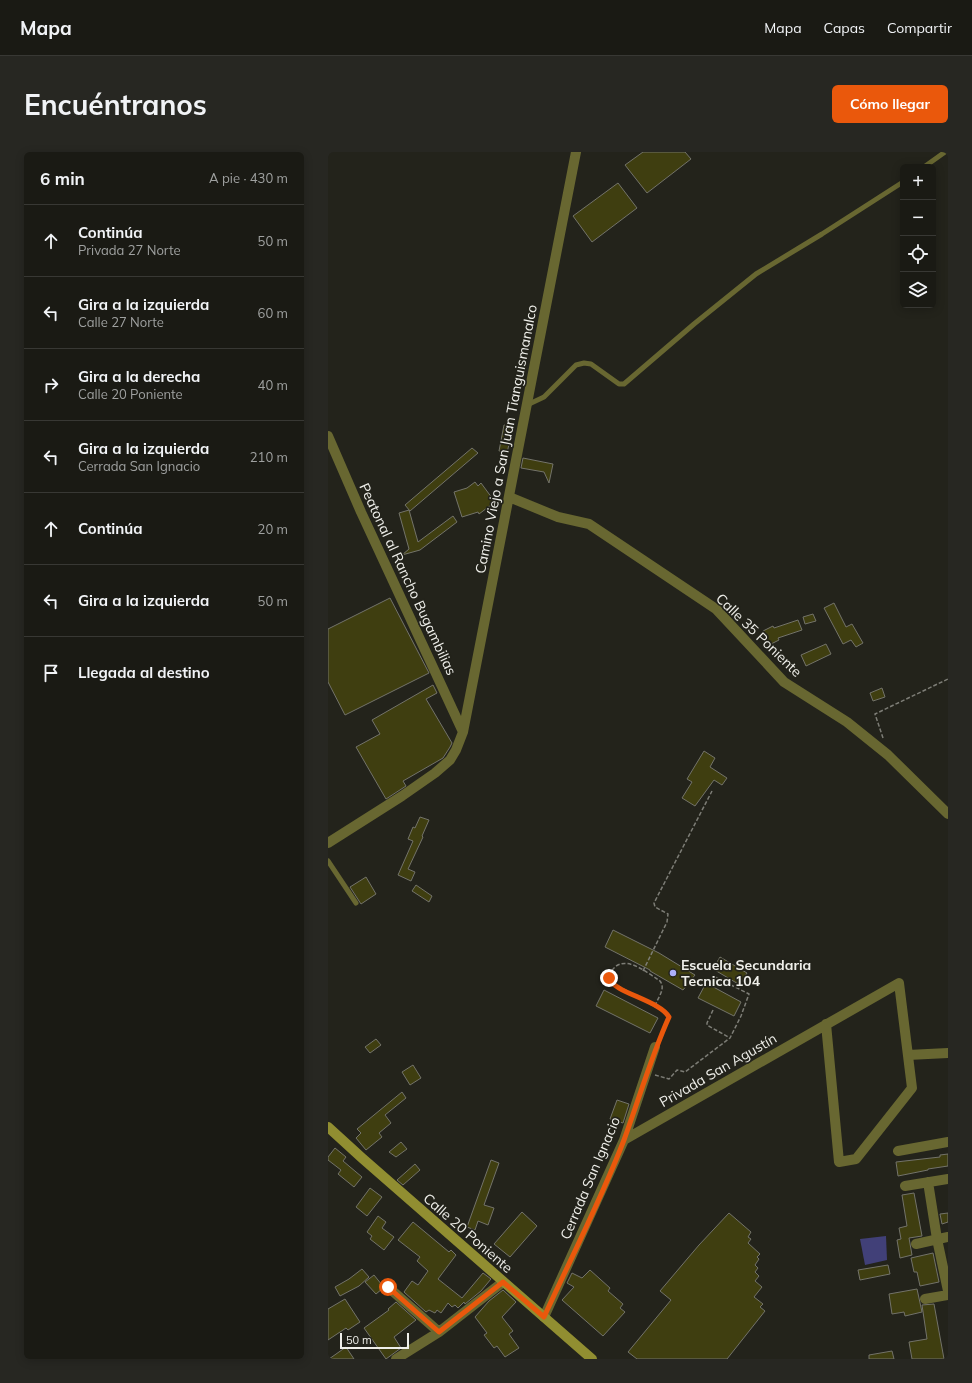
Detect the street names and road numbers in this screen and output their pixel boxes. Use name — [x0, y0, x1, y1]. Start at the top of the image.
street label: Camino Viejo a San Juan Tianguismanalco — [471, 303, 541, 575]
street label: Peatonal al Rancho Bugambilias — [355, 480, 461, 678]
street label: Calle 35 Poniente — [712, 589, 806, 681]
street label: Privada San Agustín — [656, 1029, 780, 1111]
street label: Cerrada San Ignacio — [556, 1114, 624, 1242]
street label: Calle 20 Poniente — [420, 1189, 516, 1277]

